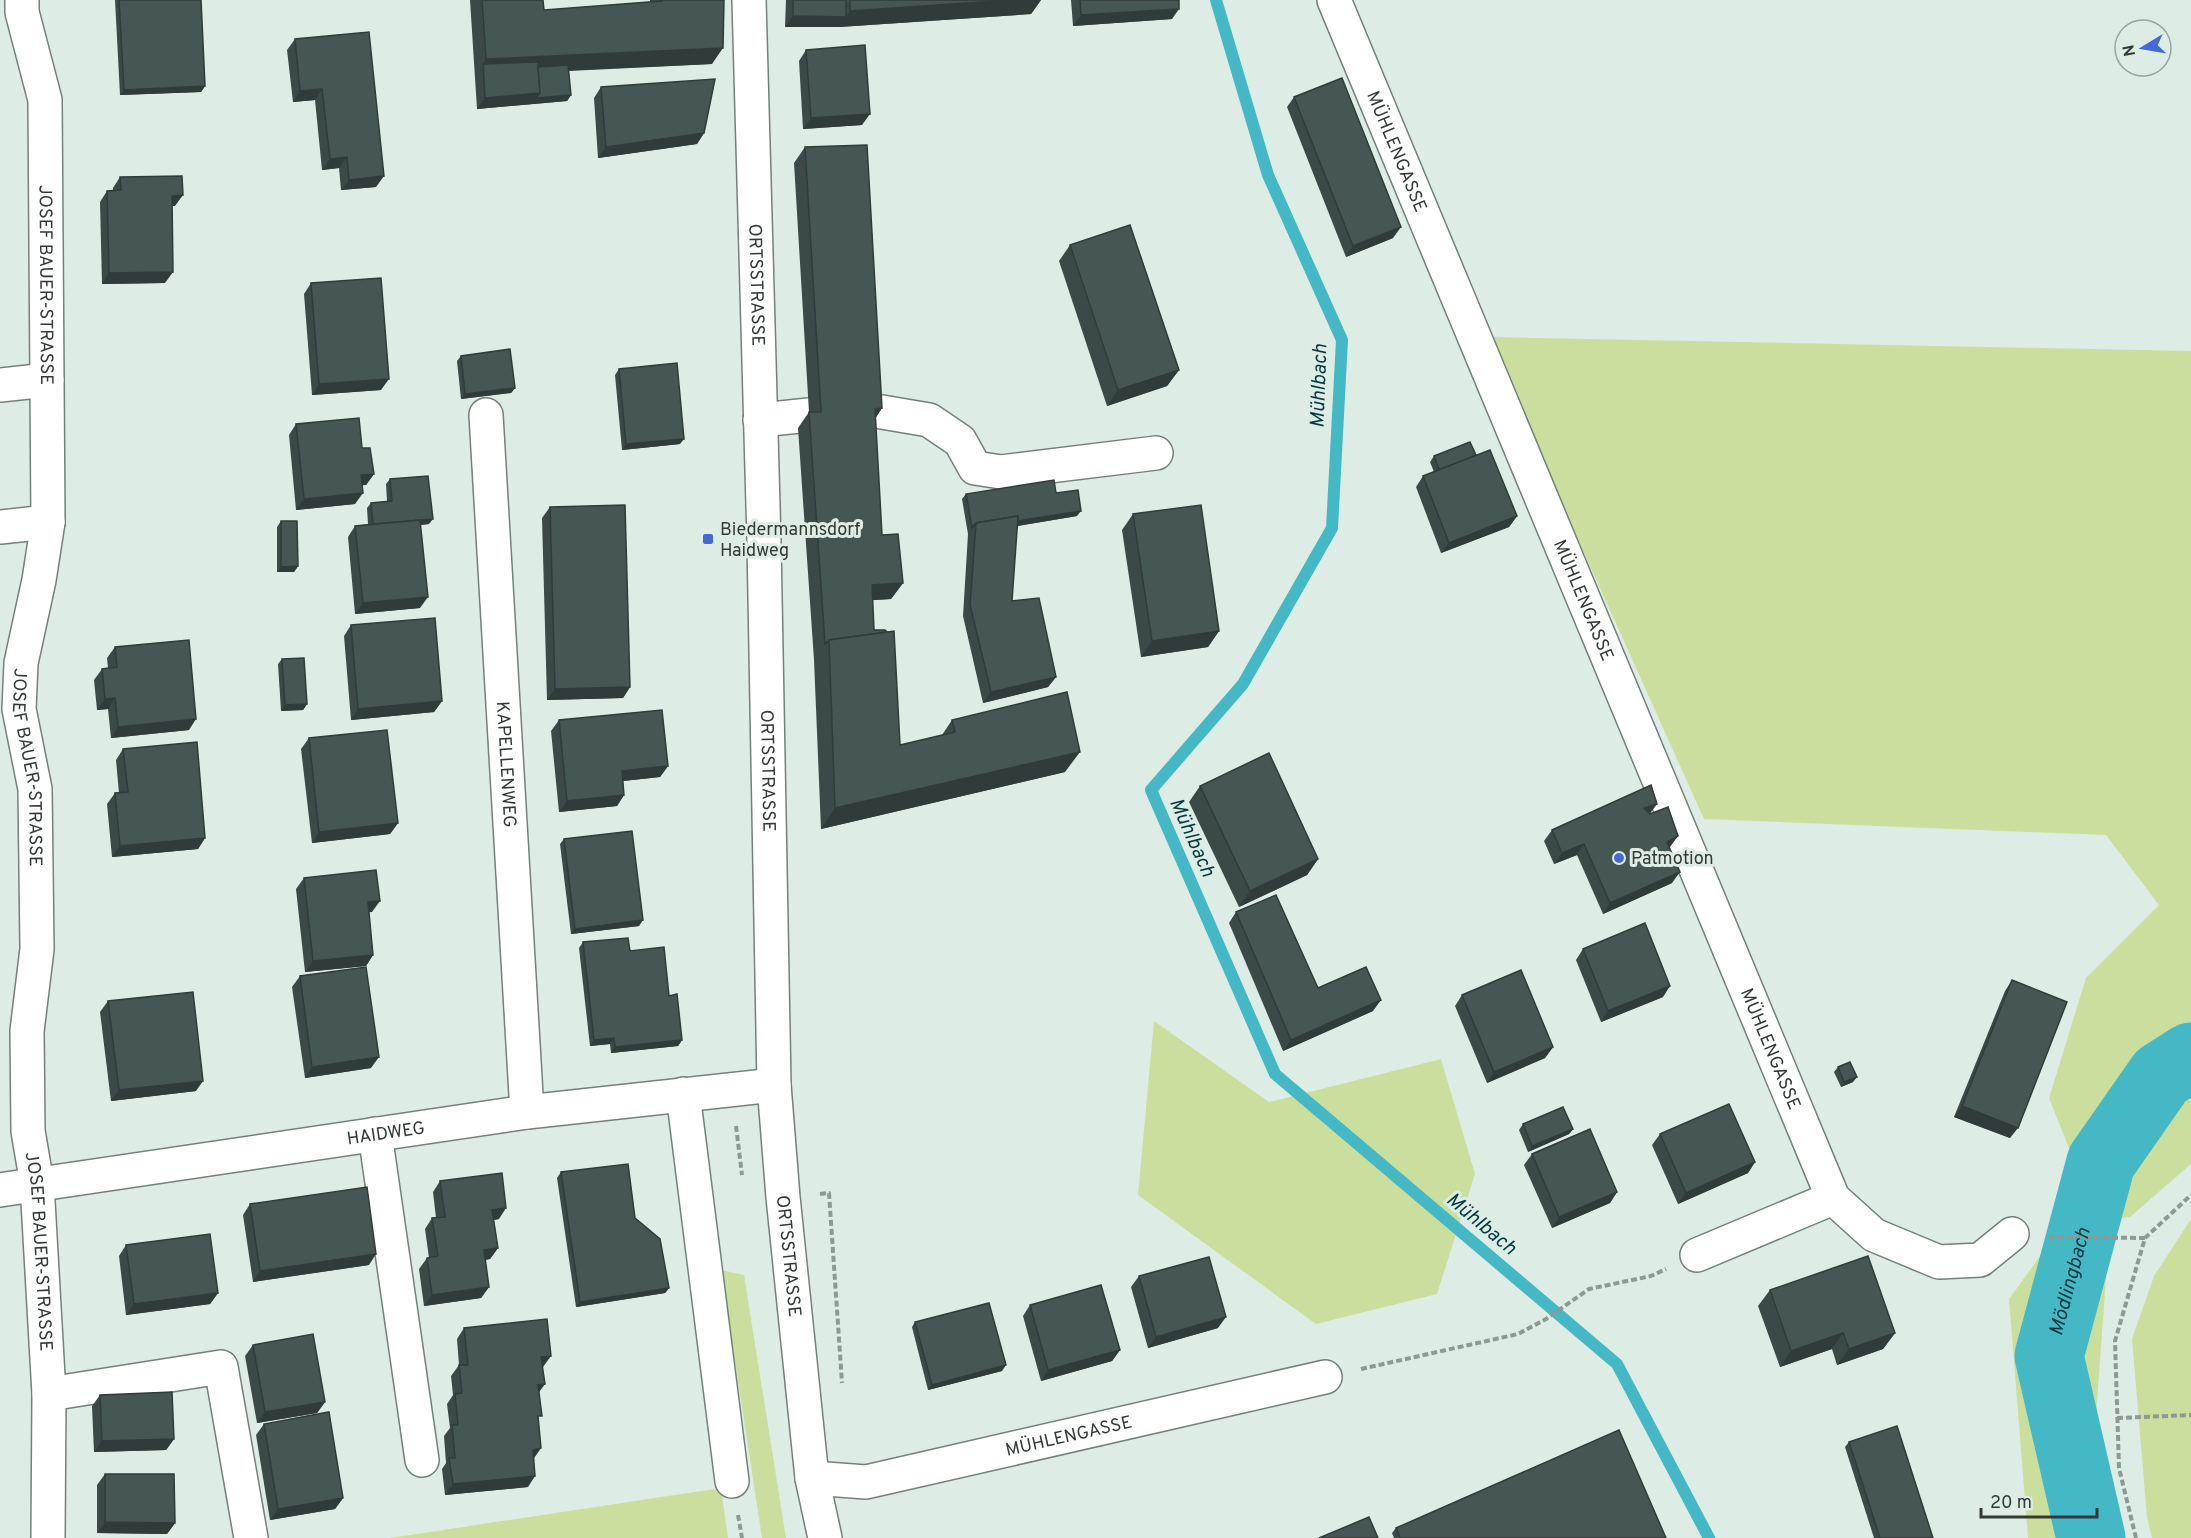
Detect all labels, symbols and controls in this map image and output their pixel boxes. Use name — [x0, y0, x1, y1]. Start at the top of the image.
north arrow — [2113, 18, 2173, 78]
text: N — [2119, 43, 2141, 58]
street label: MÜHLENGASSE — [1360, 88, 1431, 216]
street label: JOSEF BAUER-STRASSE — [33, 185, 57, 385]
street label: ORTSSTRASSE — [742, 223, 769, 346]
water label: Mühlbach — [1306, 343, 1334, 429]
place label: Biedermannsdorf Haidweg — [720, 519, 860, 563]
marker: Biedermannsdorf Haidweg — [701, 532, 715, 546]
street label: MÜHLENGASSE — [1547, 537, 1618, 665]
street label: JOSEF BAUER-STRASSE — [6, 668, 46, 867]
street label: KAPELLENWEG — [490, 701, 520, 828]
street label: ORTSSTRASSE — [754, 709, 779, 832]
water label: Mühlbach — [1162, 794, 1220, 882]
place label: Patmotion — [1631, 848, 1714, 871]
marker: Patmotion — [1612, 851, 1626, 865]
street label: MÜHLENGASSE — [1734, 985, 1805, 1113]
street label: HAIDWEG — [346, 1117, 427, 1152]
street label: JOSEF BAUER-STRASSE — [19, 1150, 57, 1352]
water label: Mühlbach — [1440, 1188, 1521, 1262]
street label: ORTSSTRASSE — [770, 1194, 805, 1318]
water label: Mödlingbach — [2044, 1225, 2098, 1339]
street label: MÜHLENGASSE — [1003, 1411, 1134, 1463]
scale bar — [1981, 1481, 2096, 1519]
text: 20 m — [1990, 1492, 2032, 1515]

